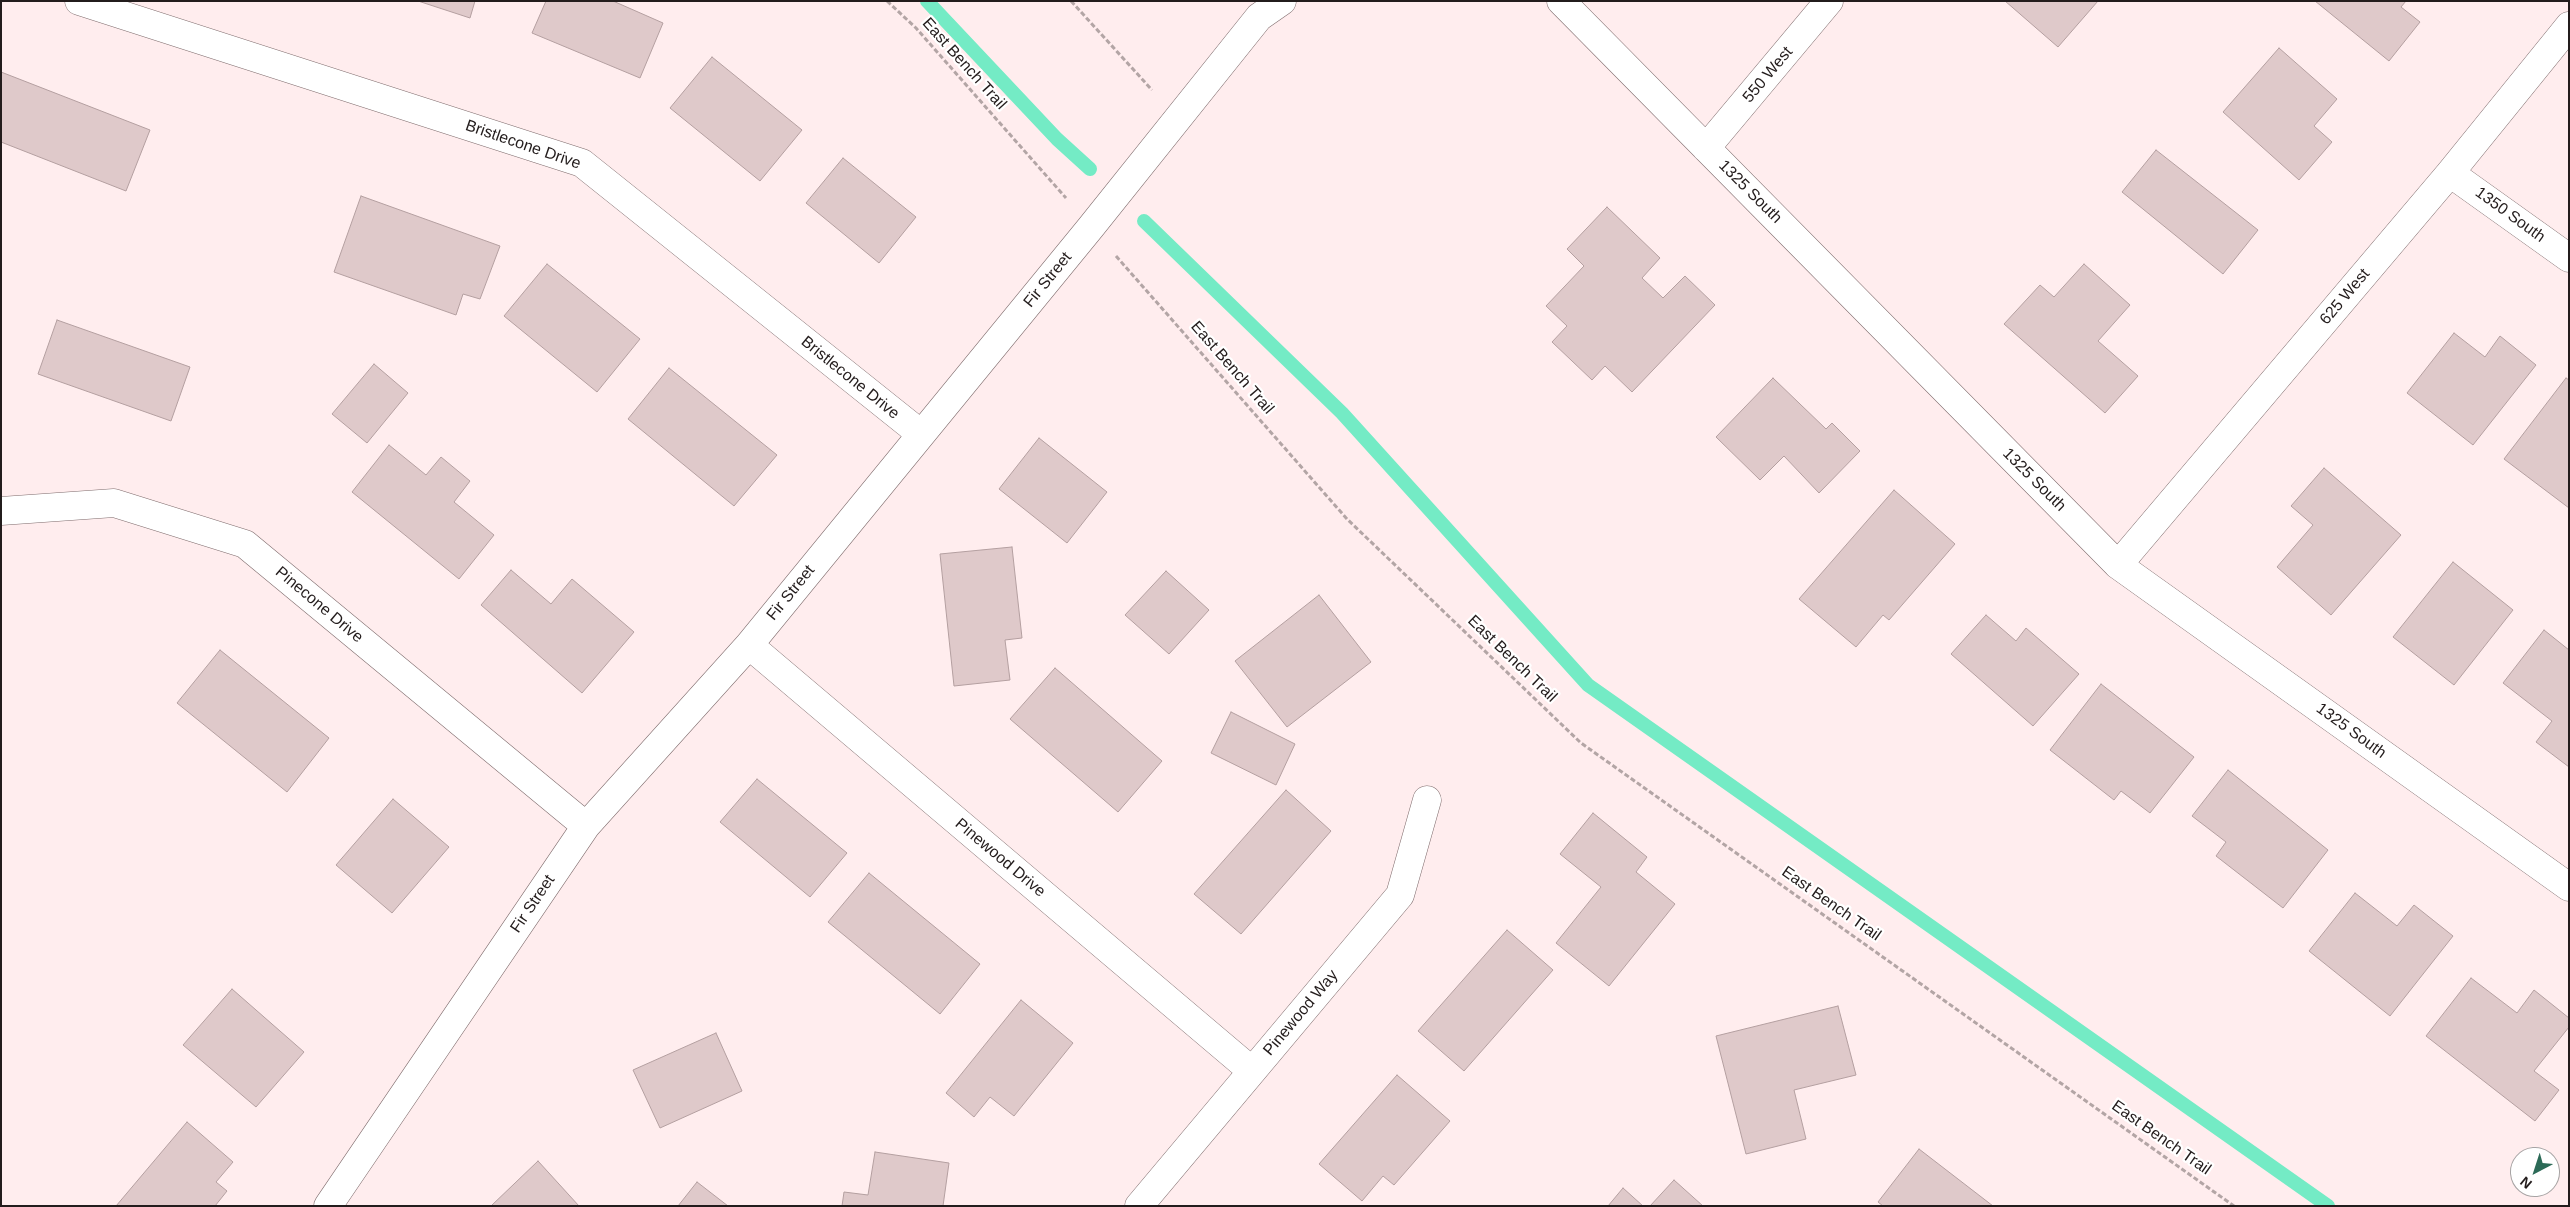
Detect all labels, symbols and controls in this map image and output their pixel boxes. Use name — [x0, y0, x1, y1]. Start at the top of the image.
street label: East Bench Trail — [918, 14, 1010, 114]
street label: 550 West — [1739, 43, 1797, 107]
street label: Bristlecone Drive — [463, 116, 583, 174]
street label: 1325 South — [1714, 156, 1786, 228]
street label: 1350 South — [2471, 183, 2549, 247]
street label: Fir Street — [1020, 248, 1076, 312]
street label: 625 West — [2316, 265, 2374, 329]
street label: East Bench Trail — [1186, 318, 1278, 418]
street label: Bristlecone Drive — [797, 332, 903, 424]
street label: 1325 South — [1998, 444, 2070, 516]
street label: Fir Street — [763, 561, 819, 625]
street label: Pinecone Drive — [271, 563, 367, 647]
street label: East Bench Trail — [1463, 612, 1561, 706]
street label: 1325 South — [2312, 699, 2390, 763]
street label: Pinewood Drive — [951, 815, 1049, 901]
street label: East Bench Trail — [1778, 863, 1884, 945]
street label: Fir Street — [507, 871, 559, 937]
street label: Pinewood Way — [1260, 966, 1342, 1060]
street label: East Bench Trail — [2108, 1097, 2214, 1179]
north arrow — [2510, 1147, 2560, 1197]
text: N — [2517, 1173, 2535, 1192]

